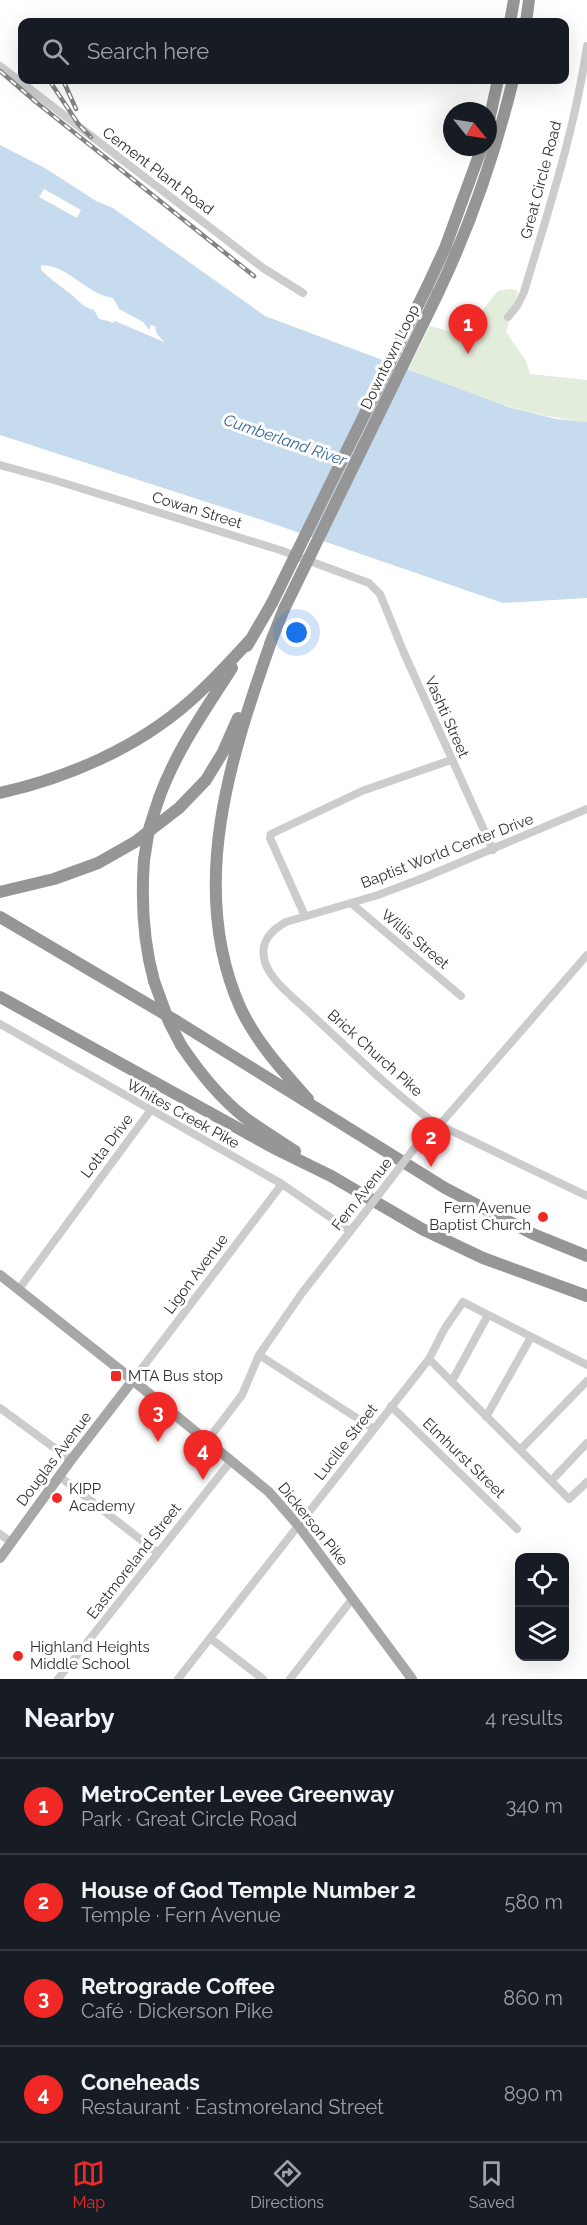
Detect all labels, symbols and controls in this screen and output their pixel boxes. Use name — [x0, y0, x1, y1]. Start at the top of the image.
search box — [18, 18, 569, 84]
icon: search — [39, 35, 72, 68]
text: Search here — [87, 38, 209, 64]
north arrow — [443, 102, 497, 156]
street label: Great Circle Road — [517, 119, 565, 241]
street label: Cement Plant Road — [99, 123, 217, 219]
street label: Downtown Loop — [357, 302, 423, 412]
pin: 1 — [448, 304, 488, 354]
water label: Cumberland River — [221, 410, 349, 470]
street label: Cowan Street — [150, 488, 244, 532]
your location — [282, 618, 311, 647]
street label: Vashti Street — [421, 674, 473, 760]
street label: Baptist World Center Drive — [358, 810, 536, 892]
street label: Willis Street — [377, 905, 453, 973]
street label: Brick Church Pike — [324, 1006, 426, 1100]
street label: Whites Creek Pike — [123, 1076, 243, 1153]
street label: Lotta Drive — [77, 1110, 137, 1181]
pin: 2 — [412, 1118, 450, 1167]
street label: Fern Avenue — [328, 1154, 396, 1234]
place label: Fern Avenue Baptist Church — [429, 1199, 531, 1234]
marker: Fern Avenue Baptist Church — [536, 1210, 550, 1224]
street label: Ligon Avenue — [160, 1231, 232, 1317]
place label: MTA Bus stop — [128, 1367, 223, 1385]
marker: MTA Bus stop — [109, 1369, 123, 1383]
pin: 3 — [138, 1392, 178, 1442]
street label: Lucille Street — [311, 1400, 381, 1484]
street label: Douglas Avenue — [13, 1408, 95, 1510]
street label: Elmhurst Street — [419, 1414, 509, 1502]
pin: 4 — [184, 1430, 222, 1480]
street label: Dickerson Pike — [274, 1479, 352, 1569]
place label: KIPP Academy — [69, 1480, 135, 1515]
marker: KIPP Academy — [50, 1491, 64, 1505]
street label: Eastmoreland Street — [83, 1500, 185, 1622]
map controls — [515, 1553, 569, 1661]
button: locate — [515, 1553, 569, 1607]
button: layers — [515, 1607, 569, 1661]
place label: Highland Heights Middle School — [30, 1638, 150, 1673]
marker: Highland Heights Middle School — [11, 1649, 25, 1663]
text: Nearby — [24, 1703, 114, 1733]
text: 4 results — [485, 1706, 563, 1730]
text: MetroCenter Levee Greenway — [81, 1781, 394, 1807]
text: 1 — [39, 1794, 48, 1818]
text: 340 m — [506, 1794, 563, 1818]
text: Park · Great Circle Road — [81, 1807, 297, 1831]
text: House of God Temple Number 2 — [81, 1877, 416, 1903]
text: 2 — [38, 1890, 49, 1914]
text: 580 m — [505, 1890, 563, 1914]
text: Temple · Fern Avenue — [81, 1903, 281, 1927]
text: Retrograde Coffee — [81, 1973, 275, 1999]
text: 3 — [38, 1986, 49, 2010]
text: 860 m — [503, 1986, 563, 2010]
text: Café · Dickerson Pike — [81, 1999, 273, 2023]
text: Coneheads — [81, 2069, 200, 2095]
text: 4 — [38, 2082, 49, 2106]
text: 890 m — [504, 2082, 563, 2106]
text: Restaurant · Eastmoreland Street — [81, 2095, 384, 2119]
tab: Map — [72, 2157, 105, 2212]
tab: Directions — [250, 2157, 324, 2212]
tab: Saved — [469, 2157, 515, 2212]

